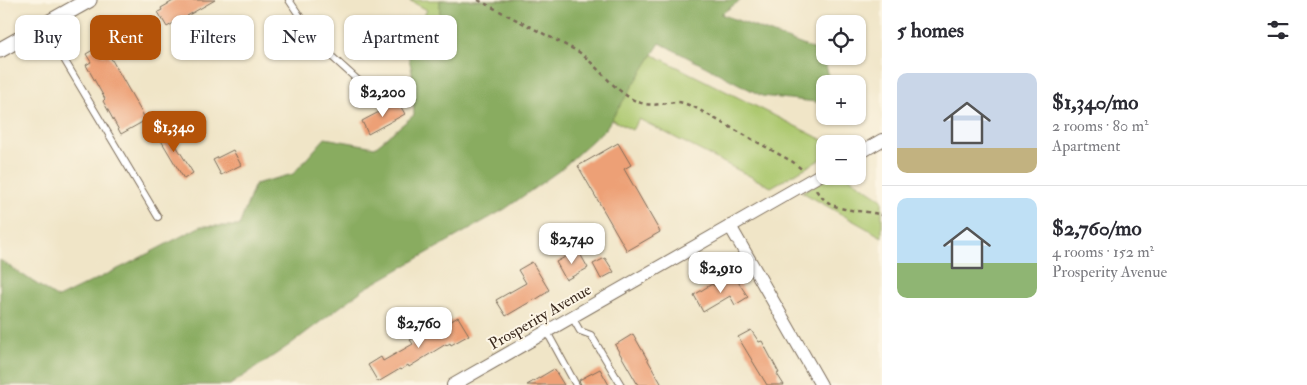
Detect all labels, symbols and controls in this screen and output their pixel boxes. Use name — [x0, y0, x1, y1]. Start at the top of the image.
chip: Buy — [15, 15, 80, 60]
chip: Rent — [90, 15, 161, 60]
chip: Filters — [171, 15, 254, 60]
chip: New — [264, 15, 334, 60]
chip: Apartment — [344, 15, 457, 60]
map controls — [816, 15, 866, 185]
button: locate — [816, 15, 866, 65]
icon: filters — [1264, 16, 1292, 44]
text: 5 homes — [897, 17, 964, 44]
button: + — [816, 75, 866, 125]
pin: $2,200 — [342, 76, 424, 118]
text: $2,200 — [360, 82, 406, 102]
text: $1,340/mo — [1052, 89, 1138, 116]
icon: home — [937, 93, 997, 153]
pin: $1,340 — [133, 110, 215, 153]
text: 2 rooms · 80 m² — [1052, 116, 1149, 136]
text: $1,340 — [153, 117, 195, 137]
button: − — [816, 135, 866, 185]
text: Apartment — [1052, 136, 1120, 156]
text: $2,760/mo — [1052, 215, 1142, 242]
icon: home — [937, 218, 997, 278]
pin: $2,740 — [531, 222, 613, 265]
text: $2,740 — [550, 229, 594, 249]
text: 4 rooms · 152 m² — [1052, 242, 1154, 262]
pin: $2,910 — [680, 252, 762, 294]
text: $2,910 — [700, 258, 742, 278]
text: Prosperity Avenue — [1052, 262, 1167, 282]
street label: Prosperity Avenue — [485, 279, 596, 355]
pin: $2,760 — [378, 306, 460, 349]
text: $2,760 — [397, 313, 441, 333]

